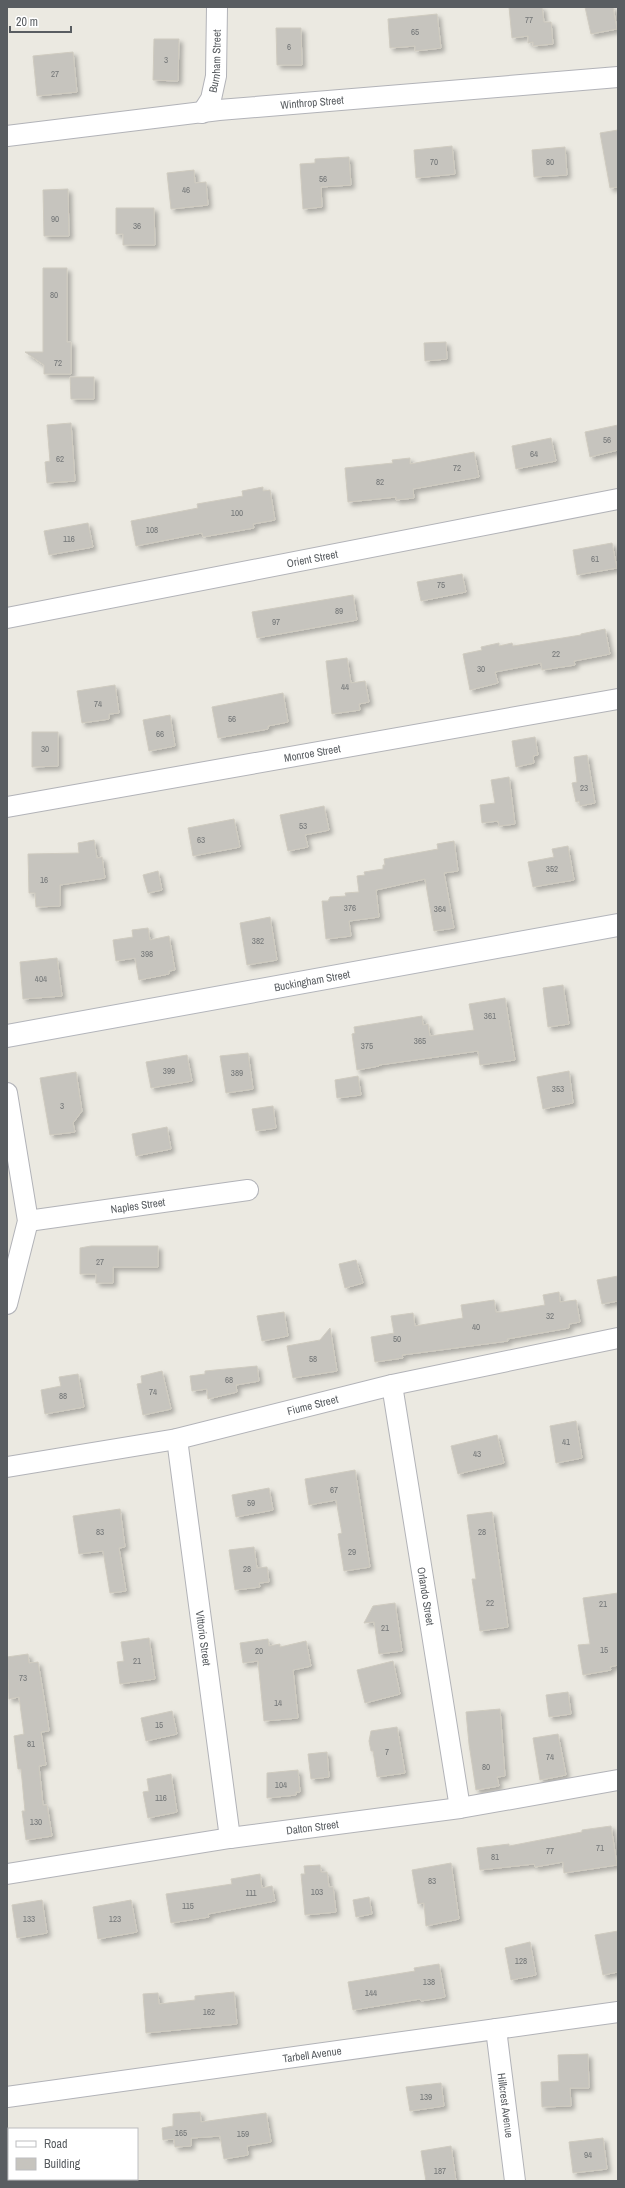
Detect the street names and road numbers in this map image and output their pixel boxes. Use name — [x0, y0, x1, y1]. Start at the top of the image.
street label: Burnham Street — [206, 29, 224, 94]
street label: Winthrop Street — [280, 93, 345, 112]
street label: Orient Street — [286, 547, 339, 570]
street label: Monroe Street — [283, 741, 342, 765]
street label: Buckingham Street — [273, 967, 352, 994]
street label: Naples Street — [110, 1195, 167, 1216]
street label: Fiume Street — [285, 1392, 340, 1418]
street label: Orlando Street — [414, 1566, 438, 1627]
street label: Vittorio Street — [193, 1610, 214, 1667]
street label: Dalton Street — [285, 1817, 340, 1838]
street label: Tarbell Avenue — [282, 2044, 342, 2066]
street label: Hillcrest Avenue — [495, 2072, 517, 2139]

